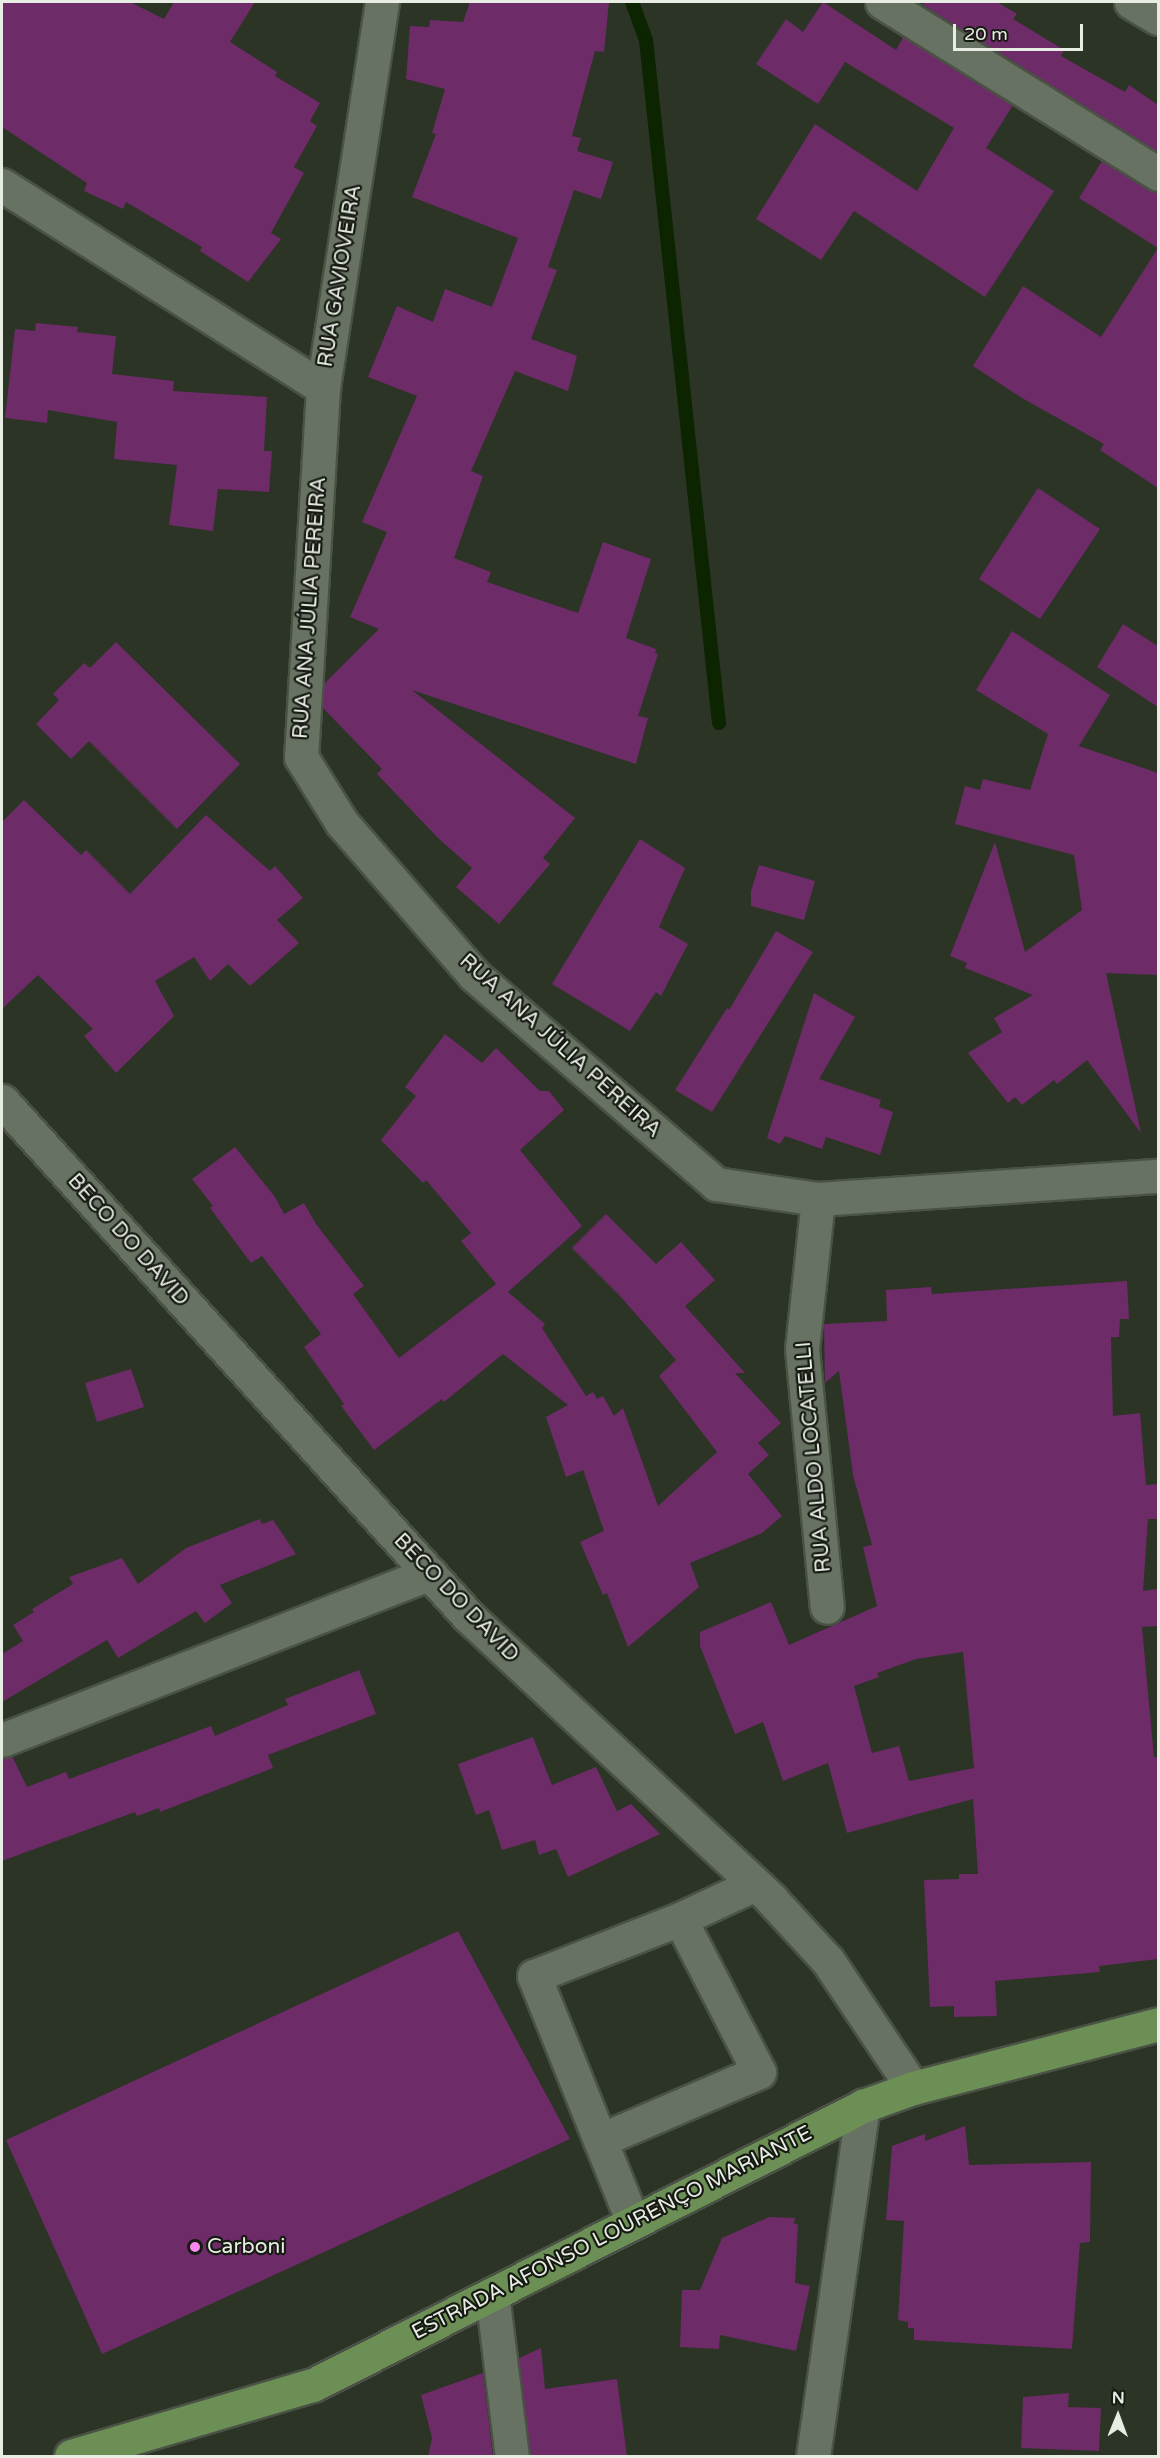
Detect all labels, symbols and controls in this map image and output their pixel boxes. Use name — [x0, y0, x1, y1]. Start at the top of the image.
scale bar — [956, 12, 1086, 50]
text: 20 m — [964, 23, 1008, 45]
street label: RUA GAVIOVEIRA — [313, 183, 367, 369]
street label: RUA ANA JÚLIA PEREIRA — [288, 476, 332, 740]
street label: RUA ANA JÚLIA PEREIRA — [454, 949, 666, 1143]
street label: BECO DO DAVID — [62, 1169, 194, 1311]
street label: RUA ALDO LOCATELLI — [791, 1340, 837, 1574]
street label: BECO DO DAVID — [388, 1528, 524, 1668]
street label: ESTRADA AFONSO LOURENÇO MARIANTE — [408, 2121, 816, 2345]
place label: Carboni — [207, 2234, 285, 2260]
marker: Carboni — [188, 2240, 202, 2254]
north arrow — [1088, 2386, 1148, 2446]
text: N — [1112, 2388, 1125, 2408]

